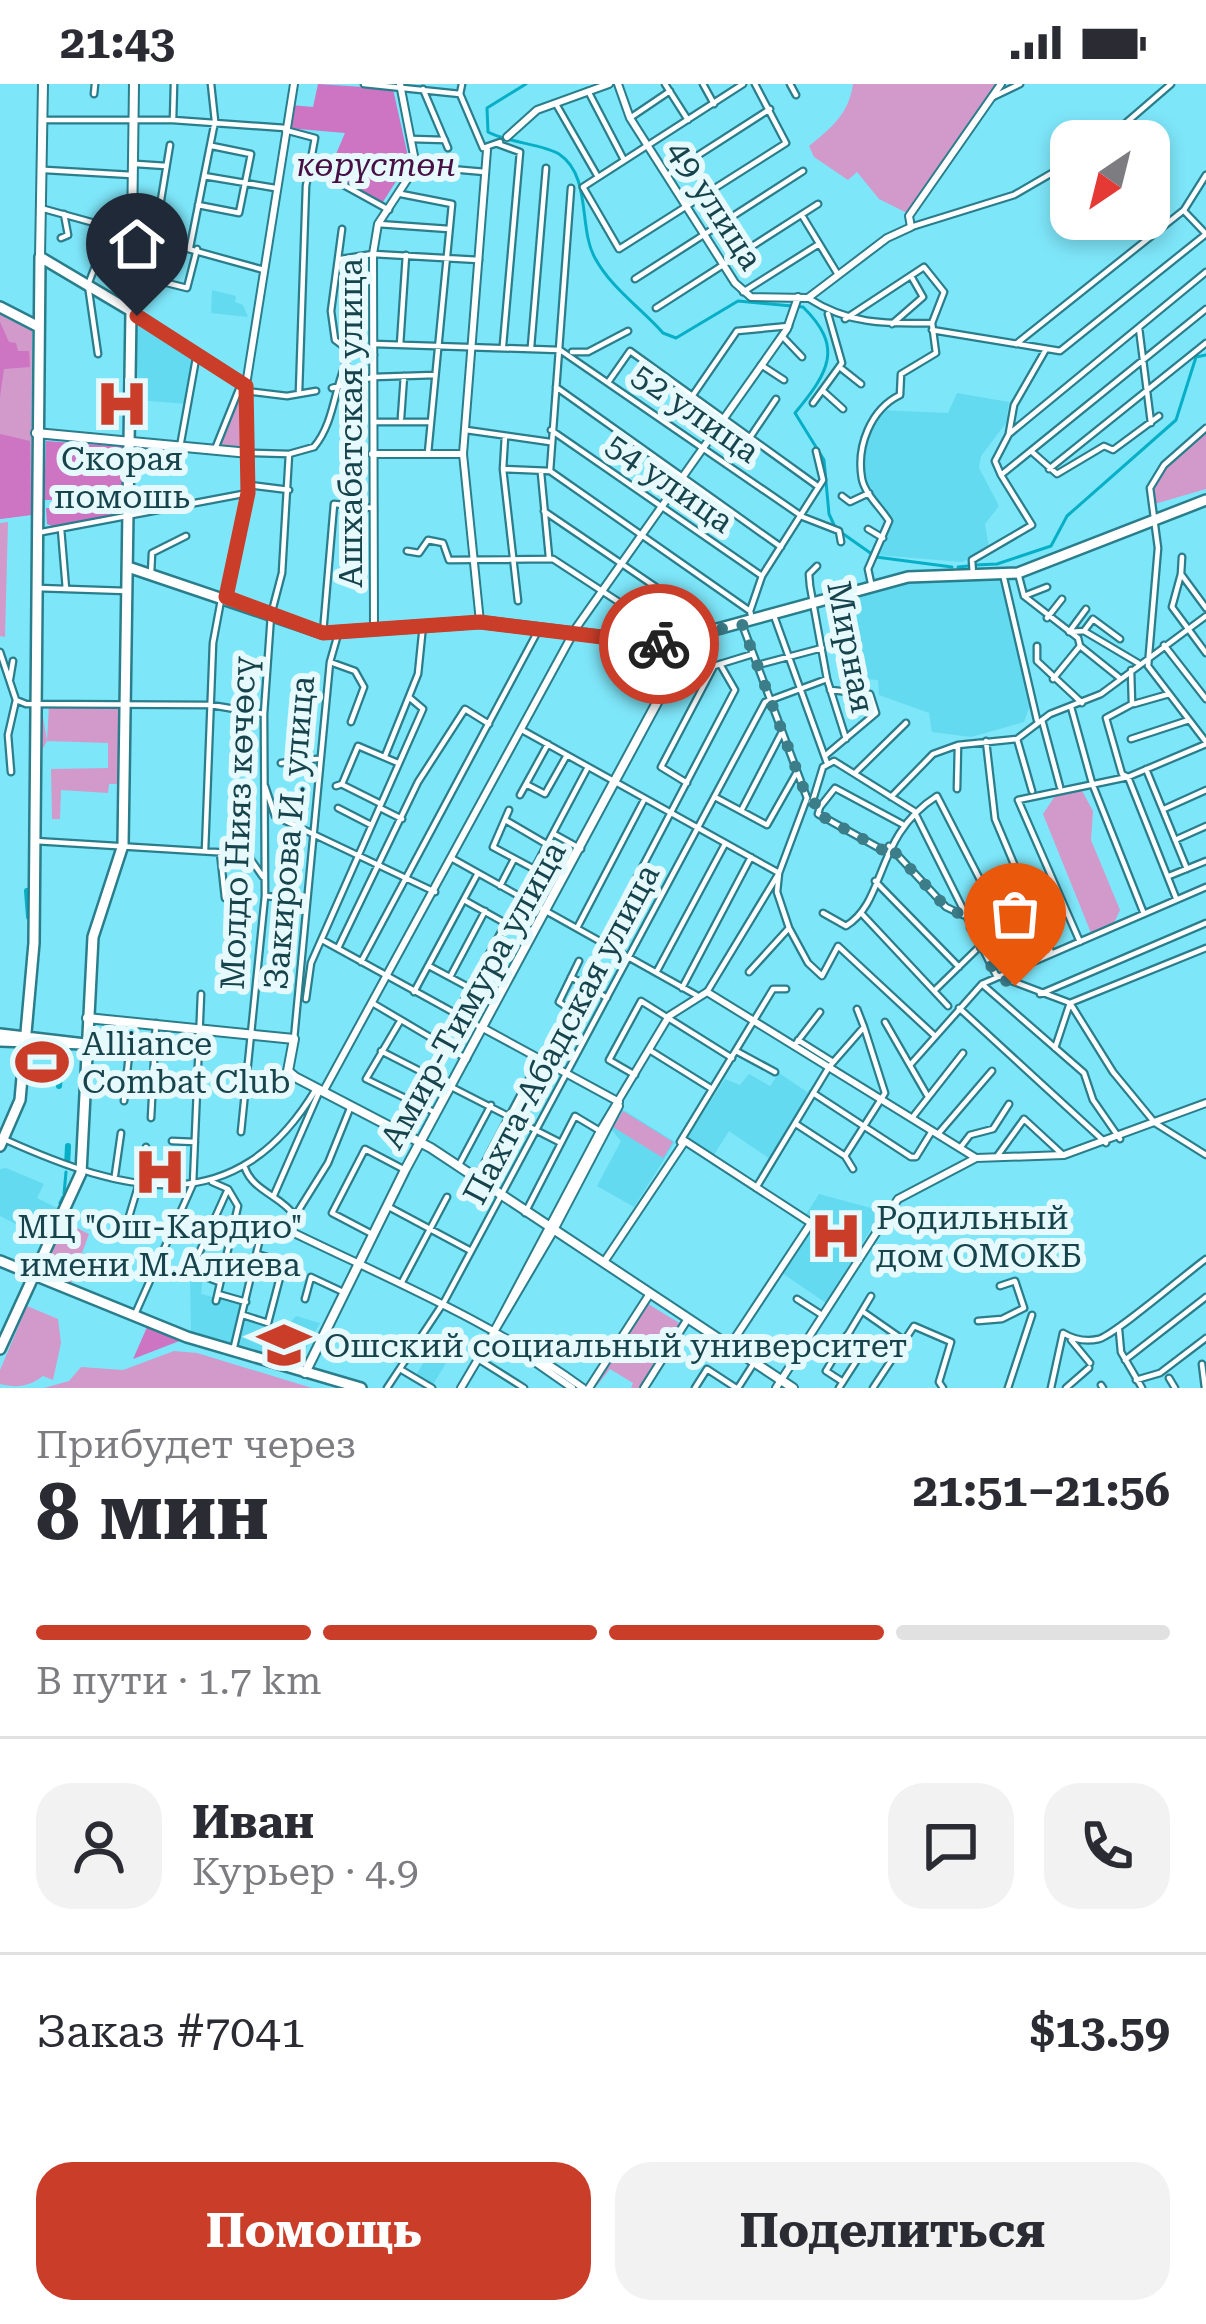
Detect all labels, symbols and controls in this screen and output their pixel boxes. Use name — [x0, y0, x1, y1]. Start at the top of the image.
text: 21:43 — [60, 16, 175, 69]
north arrow — [1050, 120, 1170, 240]
map controls — [1050, 120, 1170, 240]
street label: 49 улица — [659, 133, 771, 277]
park label: көрүстөн — [296, 145, 456, 184]
pin — [86, 193, 188, 316]
icon: home — [104, 211, 170, 277]
street label: Ашхабатская улица — [331, 258, 370, 588]
street label: 52 улица — [625, 355, 767, 471]
hospital icon: Скорая помошь — [93, 375, 151, 433]
street label: 54 улица — [599, 425, 741, 541]
place label: Скорая помошь — [54, 439, 190, 516]
street label: Мирная — [819, 578, 883, 716]
courier — [599, 584, 719, 704]
icon: bike — [626, 611, 692, 677]
street label: Молдо Нияз көчөсү — [213, 656, 263, 990]
street label: Закирова И. улица — [256, 674, 322, 992]
street label: Амир-Тимура улица — [372, 834, 574, 1156]
street label: Пахта-Абадская улица — [455, 857, 667, 1210]
pin — [964, 863, 1066, 986]
icon: bag — [982, 881, 1048, 947]
place label: Alliance Combat Club — [82, 1024, 291, 1101]
sports icon: Alliance Combat Club — [13, 1033, 71, 1091]
hospital icon: МЦ "Ош-Кардио" имени М.Алиева — [131, 1143, 189, 1201]
place label: Родильный дом ОМОКБ — [876, 1198, 1081, 1275]
place label: МЦ "Ош-Кардио" имени М.Алиева — [17, 1207, 303, 1284]
hospital icon: Родильный дом ОМОКБ — [807, 1207, 865, 1265]
school or university icon: Ошский социальный университет — [255, 1316, 313, 1374]
place label: Ошский социальный университет — [324, 1326, 908, 1365]
text: Прибудет через — [36, 1422, 356, 1468]
text: 21:51–21:56 — [913, 1464, 1170, 1517]
text: 8 мин — [36, 1467, 269, 1558]
text: В пути · 1.7 km — [36, 1658, 322, 1704]
button: person — [36, 1783, 162, 1909]
button: chat — [888, 1783, 1014, 1909]
button: phone — [1044, 1783, 1170, 1909]
text: Иван — [192, 1796, 314, 1849]
text: Курьер · 4.9 — [192, 1849, 419, 1895]
text: Заказ #7041 — [36, 2005, 306, 2058]
text: $13.59 — [1030, 2005, 1170, 2058]
button: Помощь — [36, 2162, 591, 2300]
button: Поделиться — [615, 2162, 1170, 2300]

